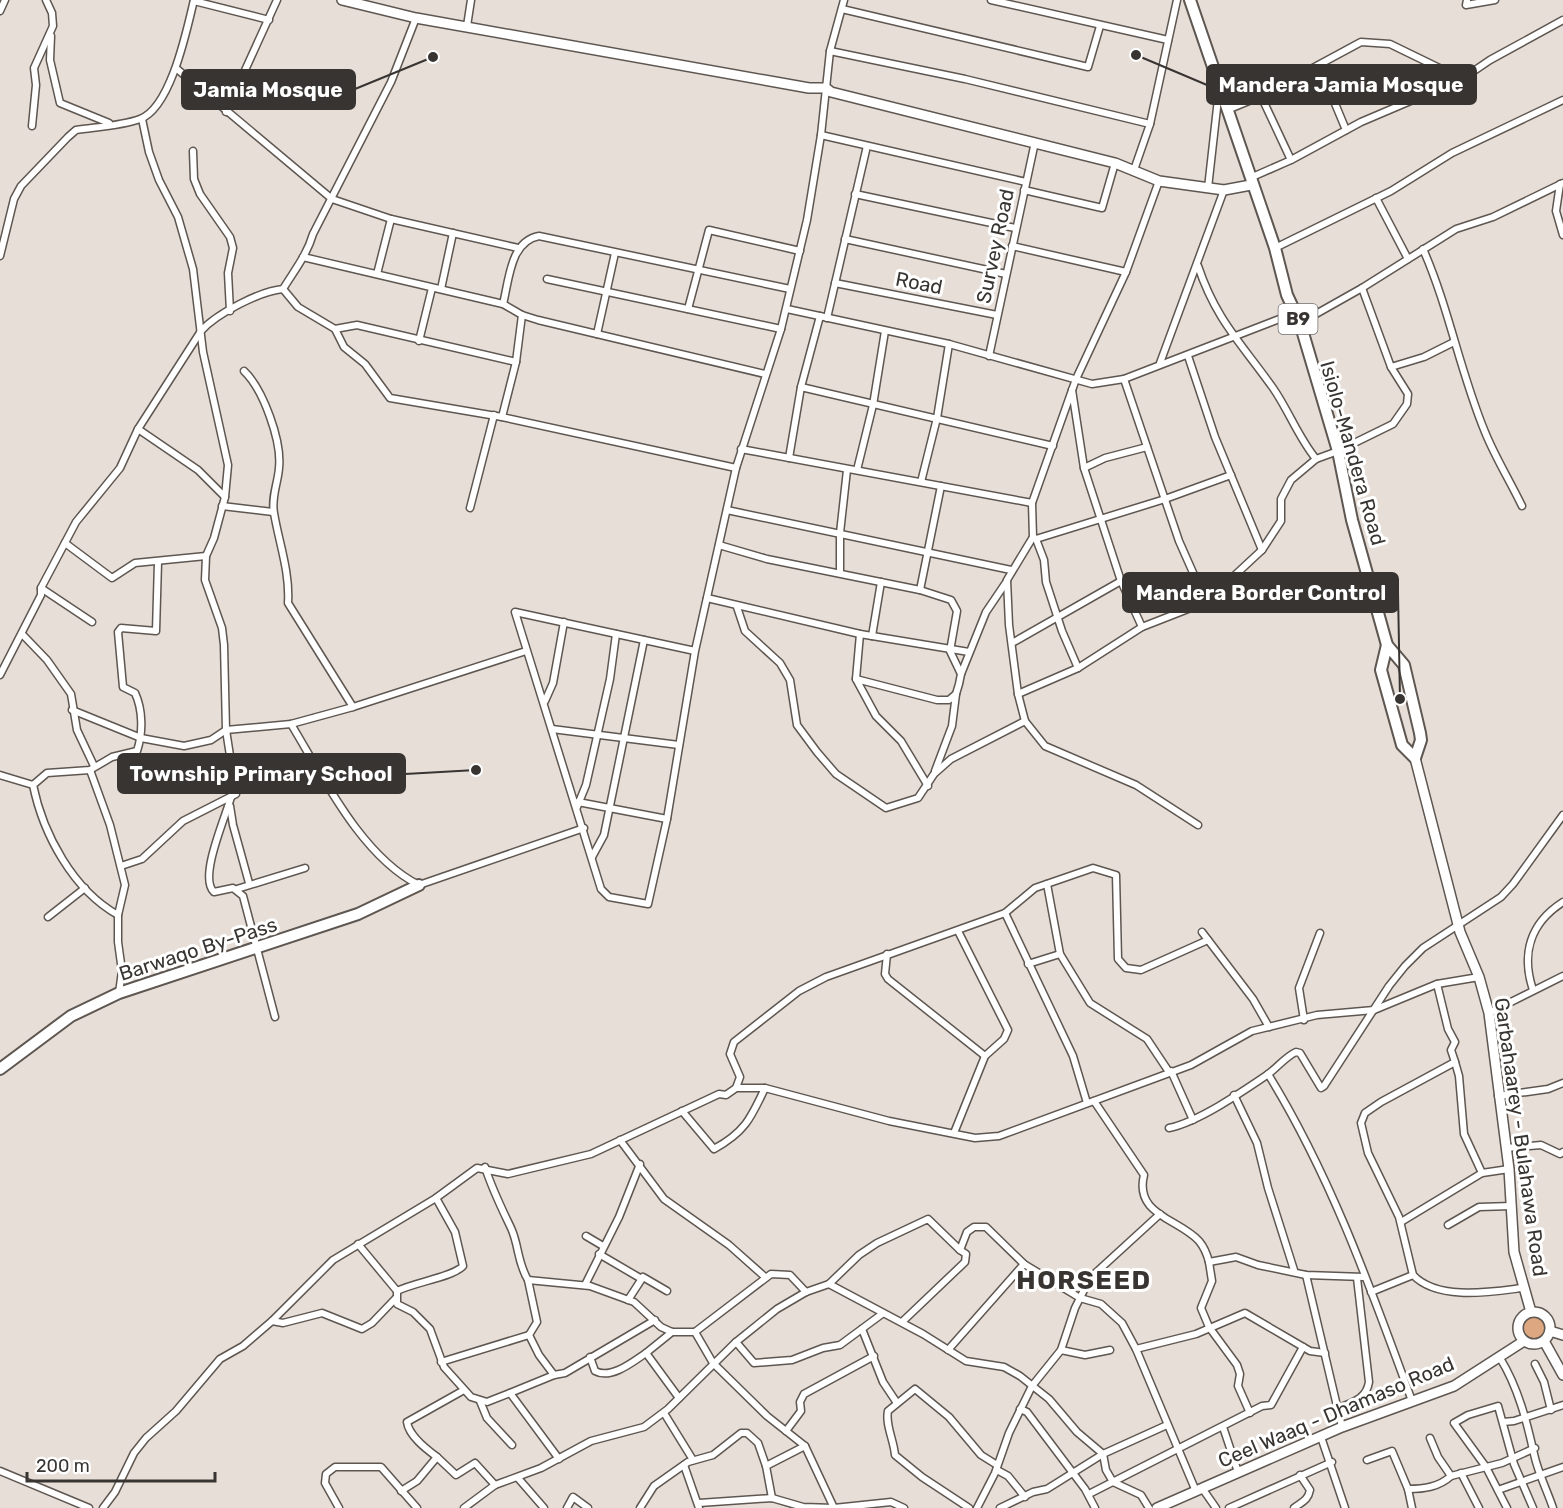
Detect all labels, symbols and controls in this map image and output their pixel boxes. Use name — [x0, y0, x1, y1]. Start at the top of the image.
callout: Mandera Jamia Mosque — [1207, 65, 1476, 104]
callout: Jamia Mosque — [182, 70, 355, 109]
text: Mandera Jamia Mosque — [1219, 72, 1463, 97]
text: Jamia Mosque — [193, 77, 343, 102]
street label: Survey Road — [971, 187, 1019, 305]
street label: Road — [893, 267, 945, 299]
road number: B9 — [1278, 304, 1318, 334]
street label: Isiolo-Mandera Road — [1315, 358, 1391, 548]
callout: Mandera Border Control — [1123, 573, 1398, 612]
text: Mandera Border Control — [1136, 580, 1386, 605]
callout: Township Primary School — [118, 754, 405, 793]
text: Township Primary School — [130, 761, 392, 786]
street label: Barwaqo By-Pass — [116, 912, 280, 986]
street label: Garbahaarey - Bulahawa Road — [1490, 996, 1552, 1278]
district label: HORSEED — [1016, 1265, 1152, 1296]
street label: Ceel Waaq - Dhamaso Road — [1214, 1351, 1458, 1473]
scale bar — [27, 1445, 214, 1483]
text: 200 m — [36, 1455, 90, 1477]

